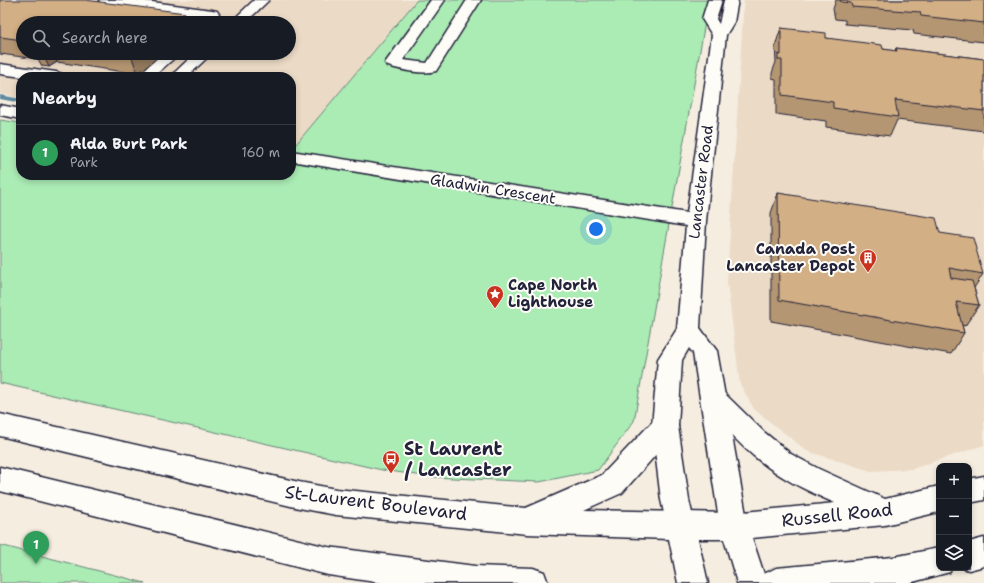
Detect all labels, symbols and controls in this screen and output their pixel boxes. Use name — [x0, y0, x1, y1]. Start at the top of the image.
search box — [16, 16, 296, 60]
icon: search — [30, 27, 52, 49]
text: Search here — [62, 28, 148, 48]
text: Nearby — [32, 87, 97, 109]
street label: Lancaster Road — [684, 124, 718, 240]
text: Alda Burt Park — [70, 134, 188, 154]
text: 1 — [42, 144, 48, 161]
text: 160 m — [242, 144, 280, 161]
text: Park — [70, 154, 98, 171]
street label: Gladwin Crescent — [429, 169, 557, 209]
your location — [586, 219, 606, 239]
place label: Canada Post Lancaster Depot — [726, 239, 855, 276]
building icon: Canada Post Lancaster Depot — [858, 248, 878, 273]
place label: Cape North Lighthouse — [508, 275, 597, 312]
place icon: Cape North Lighthouse — [485, 284, 505, 309]
place label: St Laurent / Lancaster — [404, 437, 512, 482]
bus stop icon: St Laurent / Lancaster — [381, 449, 401, 474]
map controls — [936, 463, 972, 571]
button: + — [936, 463, 972, 499]
street label: St-Laurent Boulevard — [283, 480, 469, 526]
street label: Russell Road — [780, 497, 894, 533]
button: − — [936, 499, 972, 535]
pin: 1 — [23, 531, 49, 564]
button: layers — [936, 535, 972, 571]

